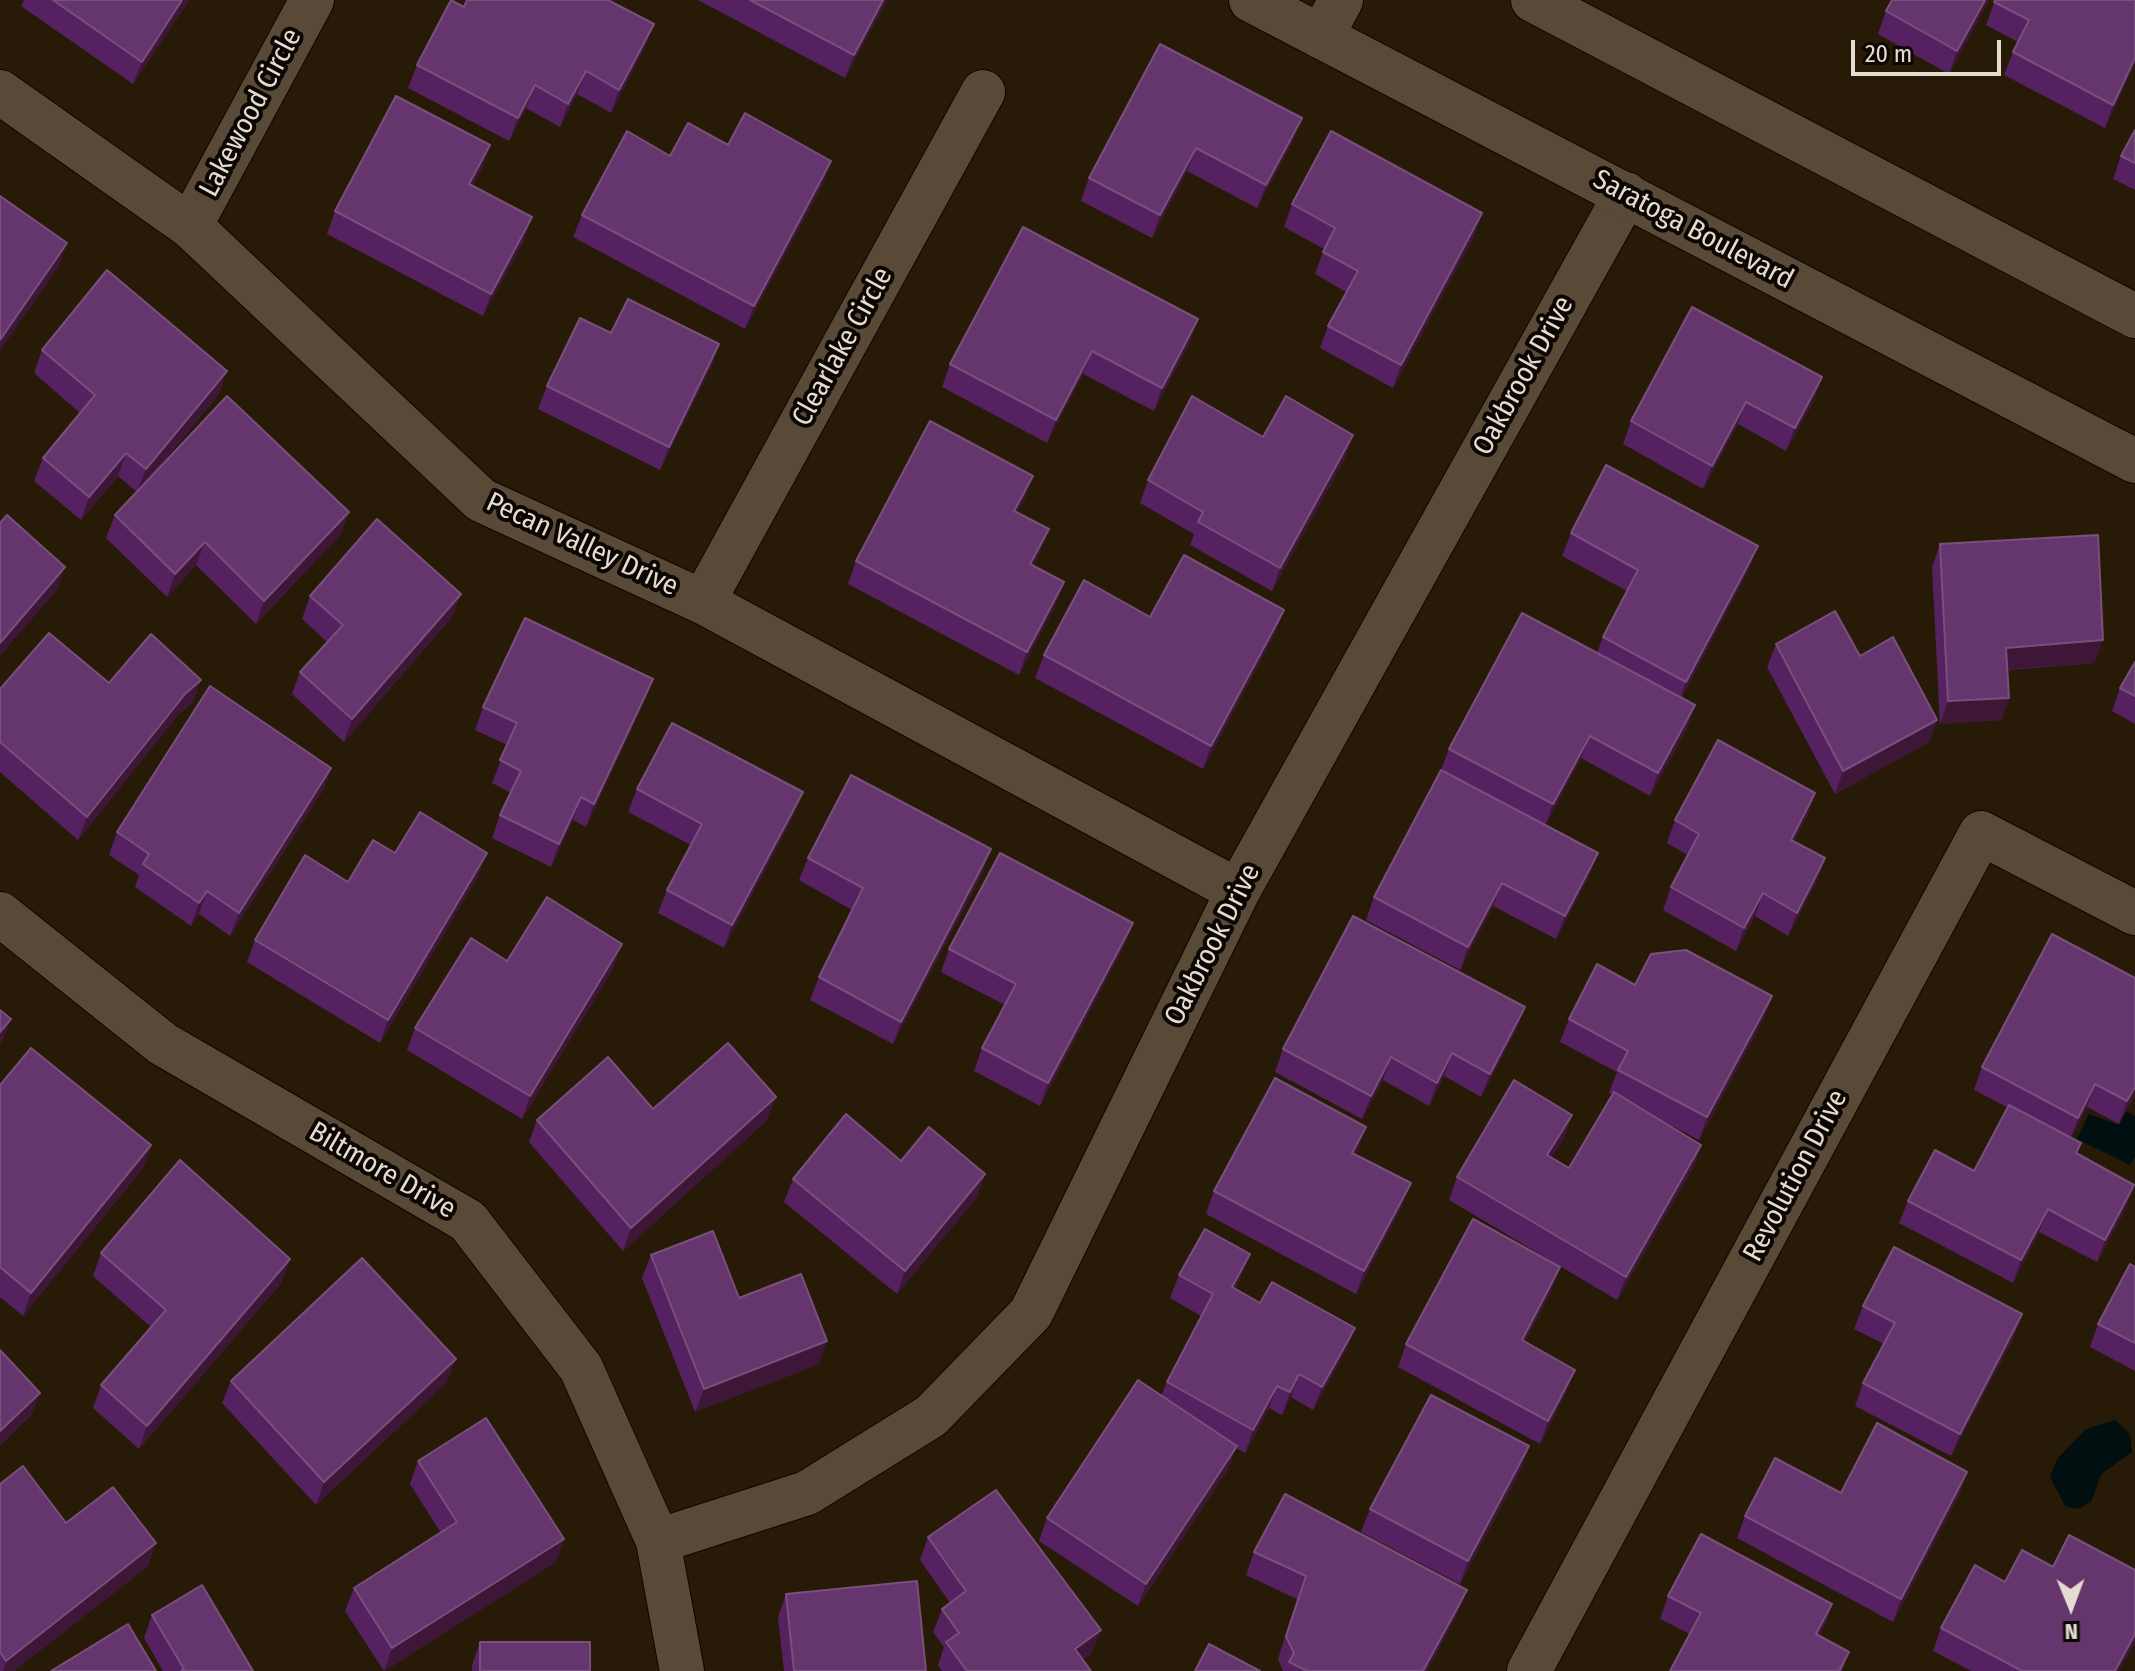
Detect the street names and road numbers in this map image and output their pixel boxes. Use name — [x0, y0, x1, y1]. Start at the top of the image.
street label: Lakewood Circle — [193, 23, 309, 203]
street label: Saratoga Boulevard — [1587, 163, 1799, 297]
street label: Clearlake Circle — [786, 262, 900, 432]
street label: Oakbrook Drive — [1467, 291, 1581, 461]
street label: Pecan Valley Drive — [481, 486, 683, 604]
street label: Oakbrook Drive — [1158, 859, 1268, 1031]
street label: Revolution Drive — [1737, 1085, 1855, 1267]
street label: Biltmore Drive — [303, 1115, 461, 1227]

